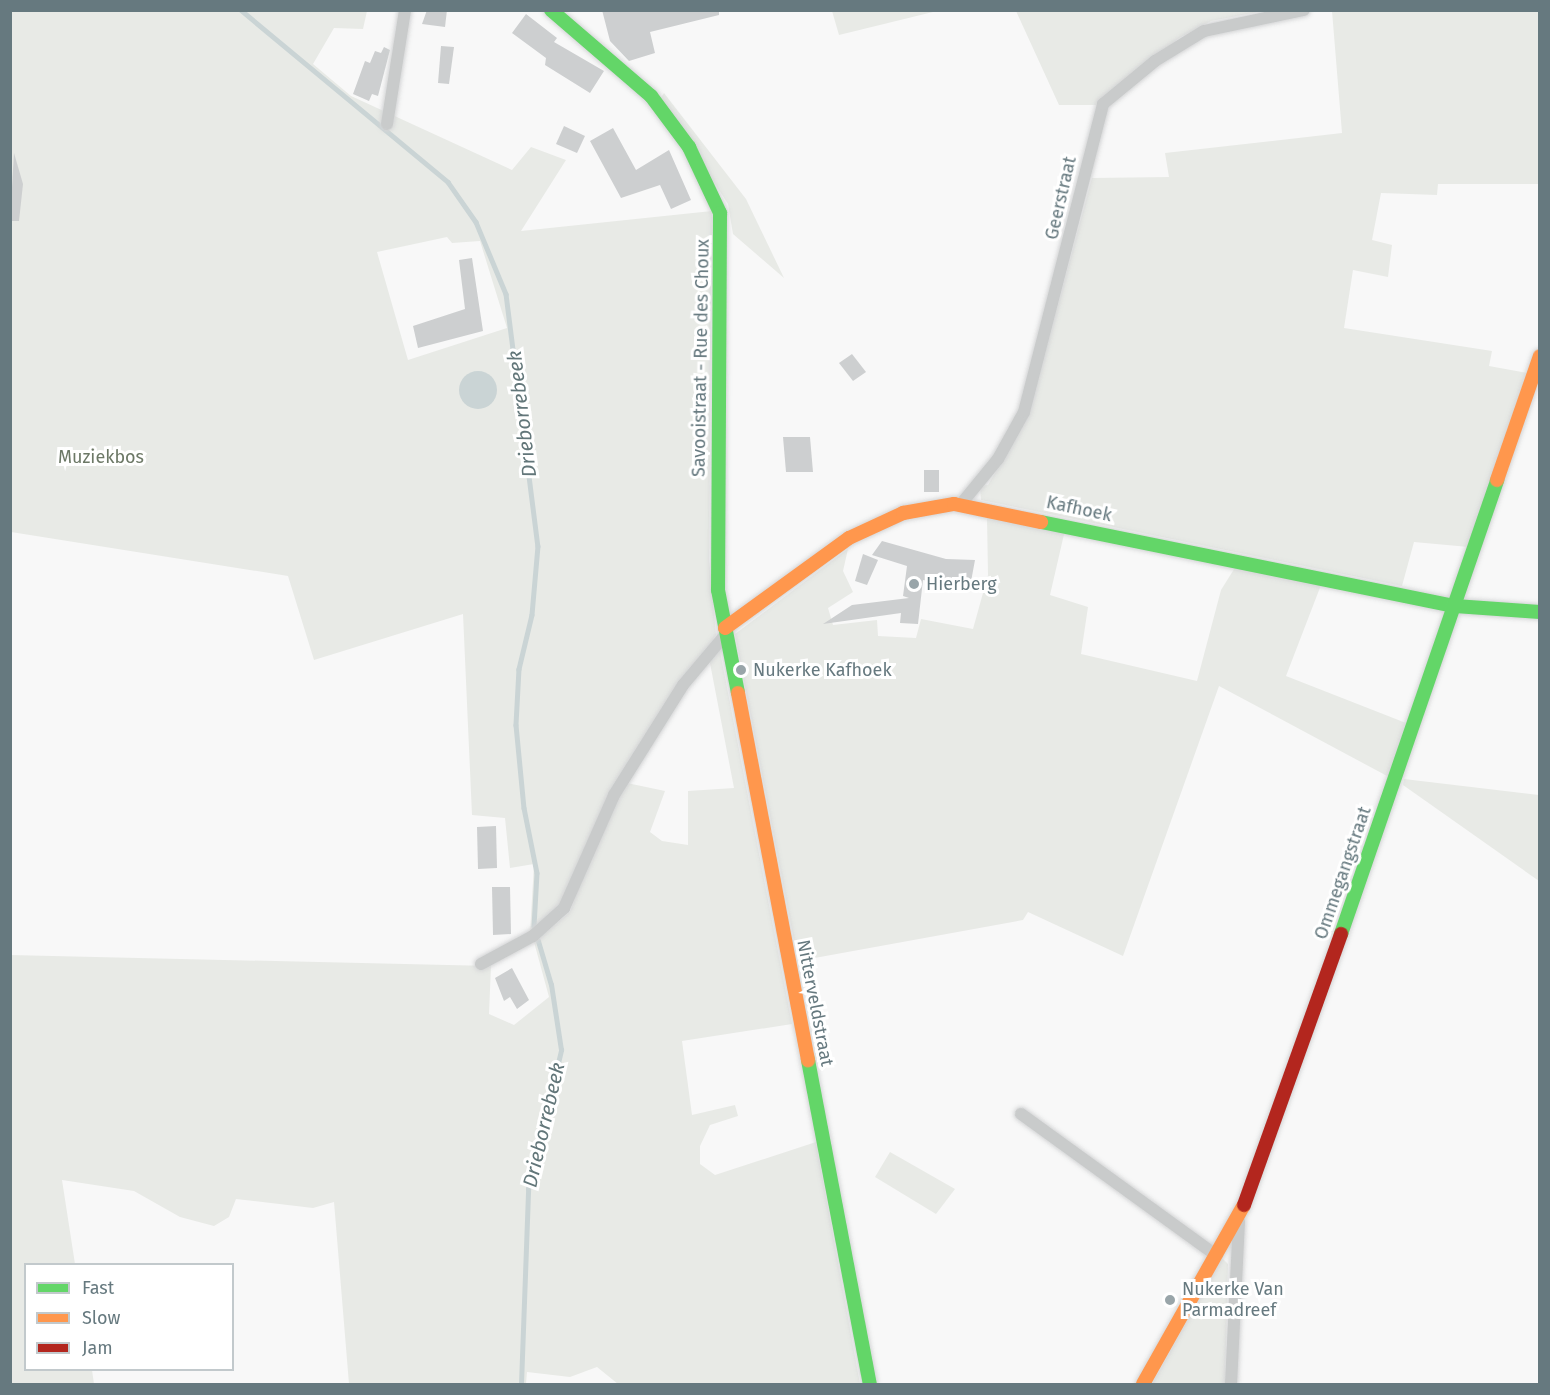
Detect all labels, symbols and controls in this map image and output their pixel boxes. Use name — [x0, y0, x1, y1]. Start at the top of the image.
street label: Geerstraat — [1041, 154, 1081, 242]
street label: Savooistraat - Rue des Choux — [688, 239, 714, 477]
water label: Drieborrebeek — [502, 349, 542, 479]
park label: Muziekbos — [58, 446, 144, 468]
street label: Kafhoek — [1044, 492, 1114, 526]
place label: Hierberg — [926, 573, 997, 595]
marker: Hierberg — [907, 577, 921, 591]
place label: Nukerke Kafhoek — [753, 659, 892, 681]
marker: Nukerke Kafhoek — [734, 663, 748, 677]
street label: Ommegangstraat — [1310, 804, 1376, 942]
street label: Nitterveldstraat — [792, 938, 838, 1068]
water label: Drieborrebeek — [518, 1060, 570, 1190]
legend — [24, 1263, 234, 1371]
text: Fast — [82, 1277, 114, 1299]
place label: Nukerke Van Parmadreef — [1182, 1279, 1284, 1322]
marker: Nukerke Van Parmadreef — [1163, 1293, 1177, 1307]
text: Slow — [82, 1307, 120, 1329]
text: Jam — [82, 1337, 113, 1359]

